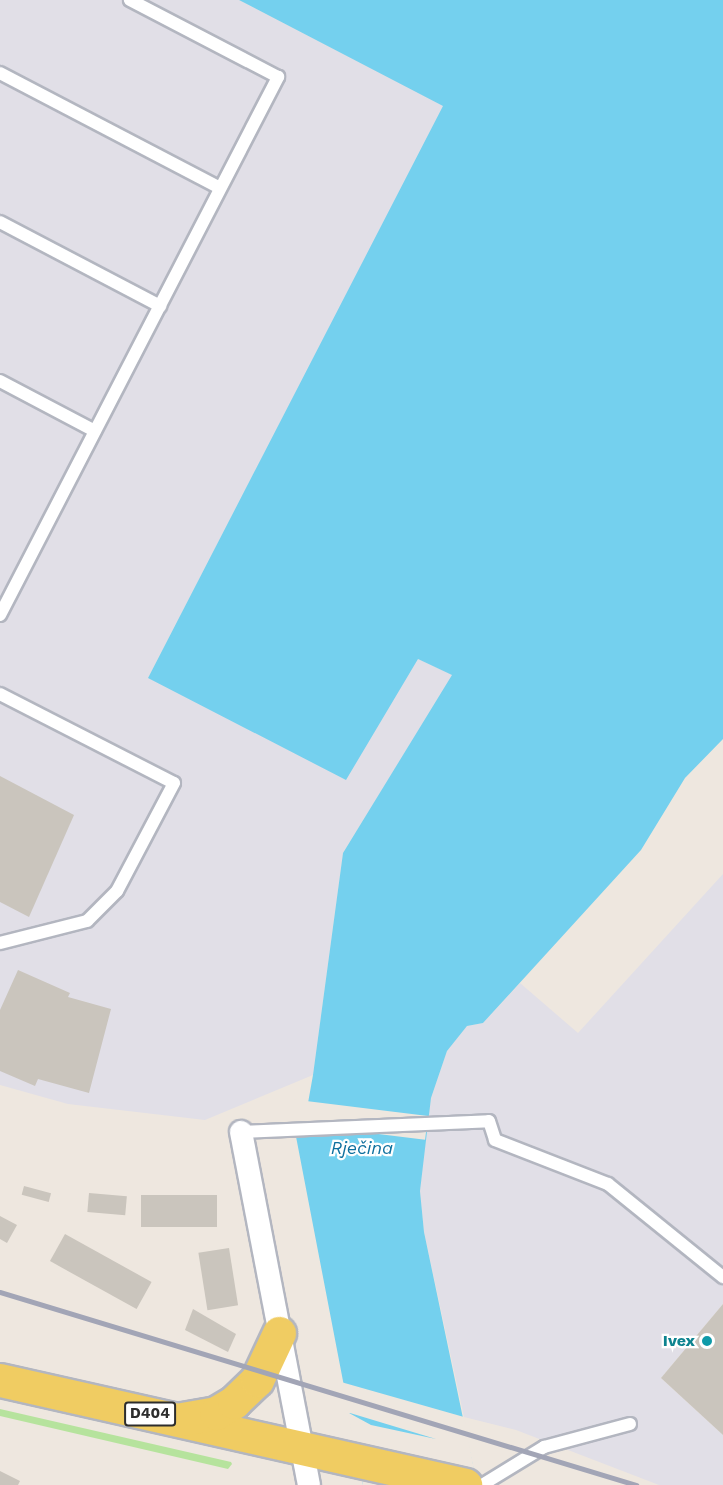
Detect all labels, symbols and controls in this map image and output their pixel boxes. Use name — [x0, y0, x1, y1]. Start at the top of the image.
water label: Rječina — [331, 1137, 393, 1159]
place label: Ivex — [663, 1331, 695, 1351]
marker: Ivex — [700, 1334, 714, 1348]
road number: D404 — [123, 1402, 177, 1426]

